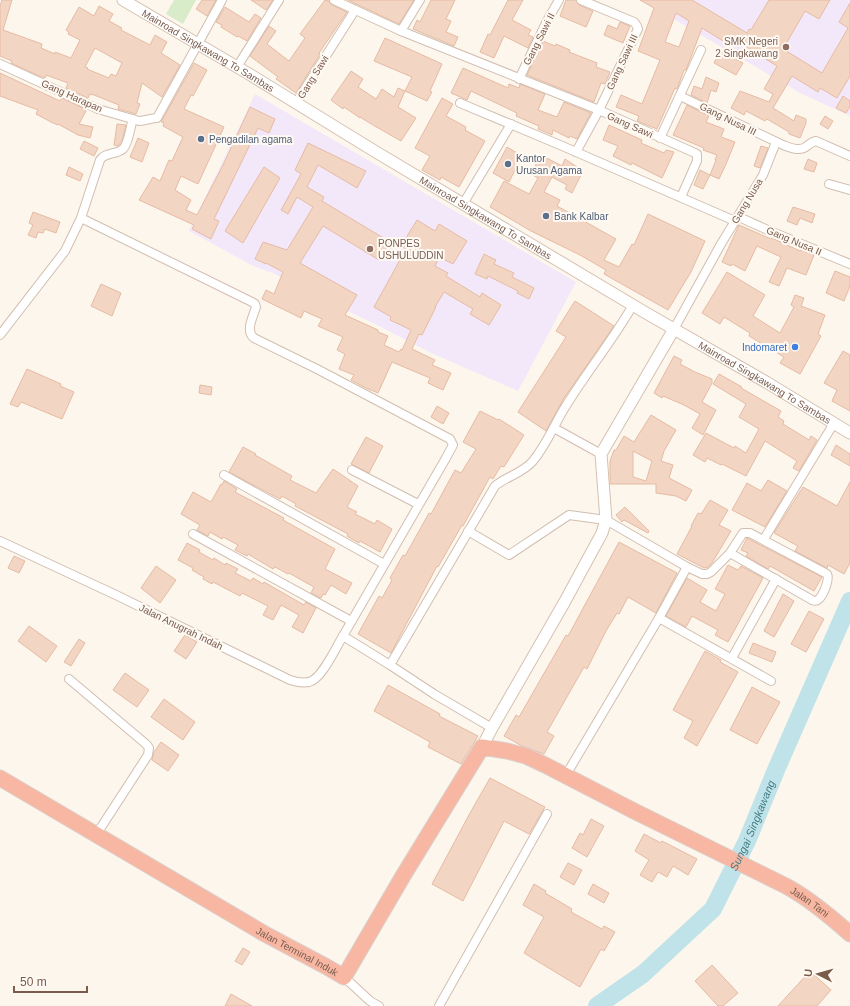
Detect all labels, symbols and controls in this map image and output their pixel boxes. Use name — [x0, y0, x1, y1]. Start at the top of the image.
street label: Mainroad Singkawang To Sambas — [140, 7, 276, 94]
street label: Gang Sawi II — [521, 11, 557, 67]
street label: Gang Sawi III — [604, 32, 640, 92]
place label: SMK Negeri 2 Singkawang — [715, 36, 778, 59]
marker: SMK Negeri 2 Singkawang — [781, 42, 791, 52]
street label: Gang Sawi — [295, 53, 331, 101]
street label: Gang Harapan — [40, 78, 104, 114]
street label: Gang Nusa III — [698, 101, 758, 137]
street label: Gang Sawi — [605, 110, 655, 140]
marker: Pengadilan agama — [196, 134, 206, 144]
place label: Pengadilan agama — [209, 134, 293, 145]
place label: Kantor Urusan Agama — [516, 153, 583, 176]
marker: Kantor Urusan Agama — [503, 159, 513, 169]
street label: Mainroad Singkawang To Sambas — [418, 174, 554, 261]
street label: Gang Nusa — [729, 176, 765, 226]
marker: Bank Kalbar — [541, 211, 551, 221]
place label: Bank Kalbar — [554, 211, 609, 222]
street label: Gang Nusa II — [765, 224, 823, 258]
place label: PONPES USHULUDDIN — [378, 238, 444, 261]
marker: PONPES USHULUDDIN — [365, 244, 375, 254]
street label: Mainroad Singkawang To Sambas — [697, 339, 833, 426]
place label: Indomaret — [742, 342, 787, 353]
marker: Indomaret — [790, 342, 800, 352]
street label: Jalan Anugrah Indah — [137, 602, 225, 652]
water label: Sungai Singkawang — [727, 778, 777, 873]
street label: Jalan Tani — [789, 884, 831, 919]
street label: Jalan Terminal Induk — [254, 925, 341, 978]
north arrow — [798, 954, 838, 994]
scale bar — [14, 968, 87, 994]
text: U — [802, 968, 814, 978]
text: 50 m — [20, 975, 47, 989]

